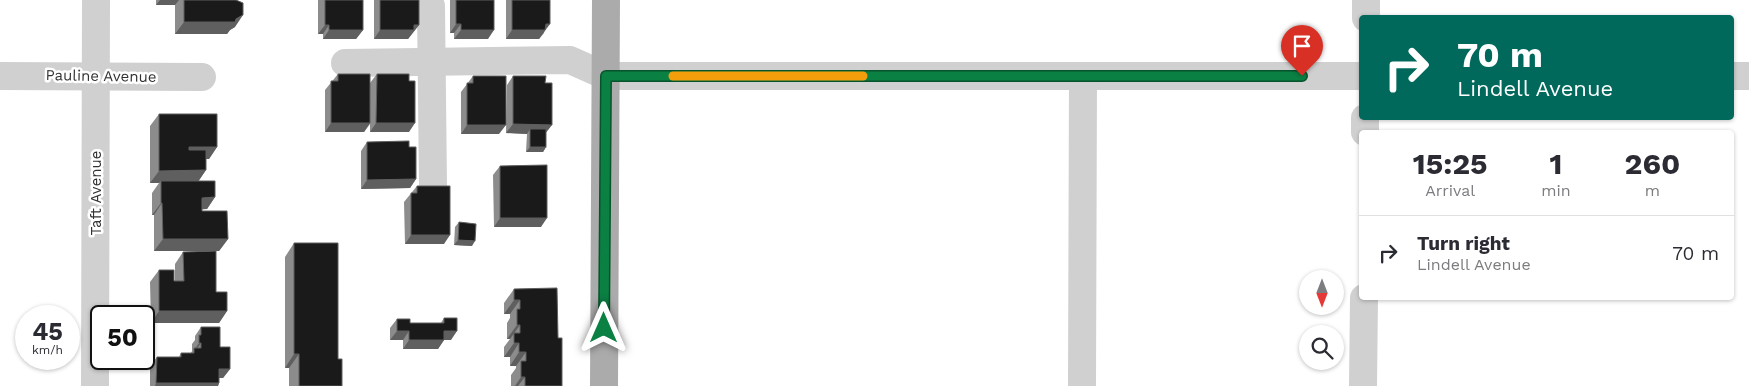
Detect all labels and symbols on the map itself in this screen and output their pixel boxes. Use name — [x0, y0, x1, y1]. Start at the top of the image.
pin — [1281, 25, 1323, 76]
street label: Pauline Avenue — [45, 66, 157, 86]
street label: Taft Avenue — [87, 151, 105, 235]
north arrow — [1299, 270, 1344, 315]
position arrow — [577, 301, 629, 353]
speed limit sign: 50 — [90, 305, 155, 370]

